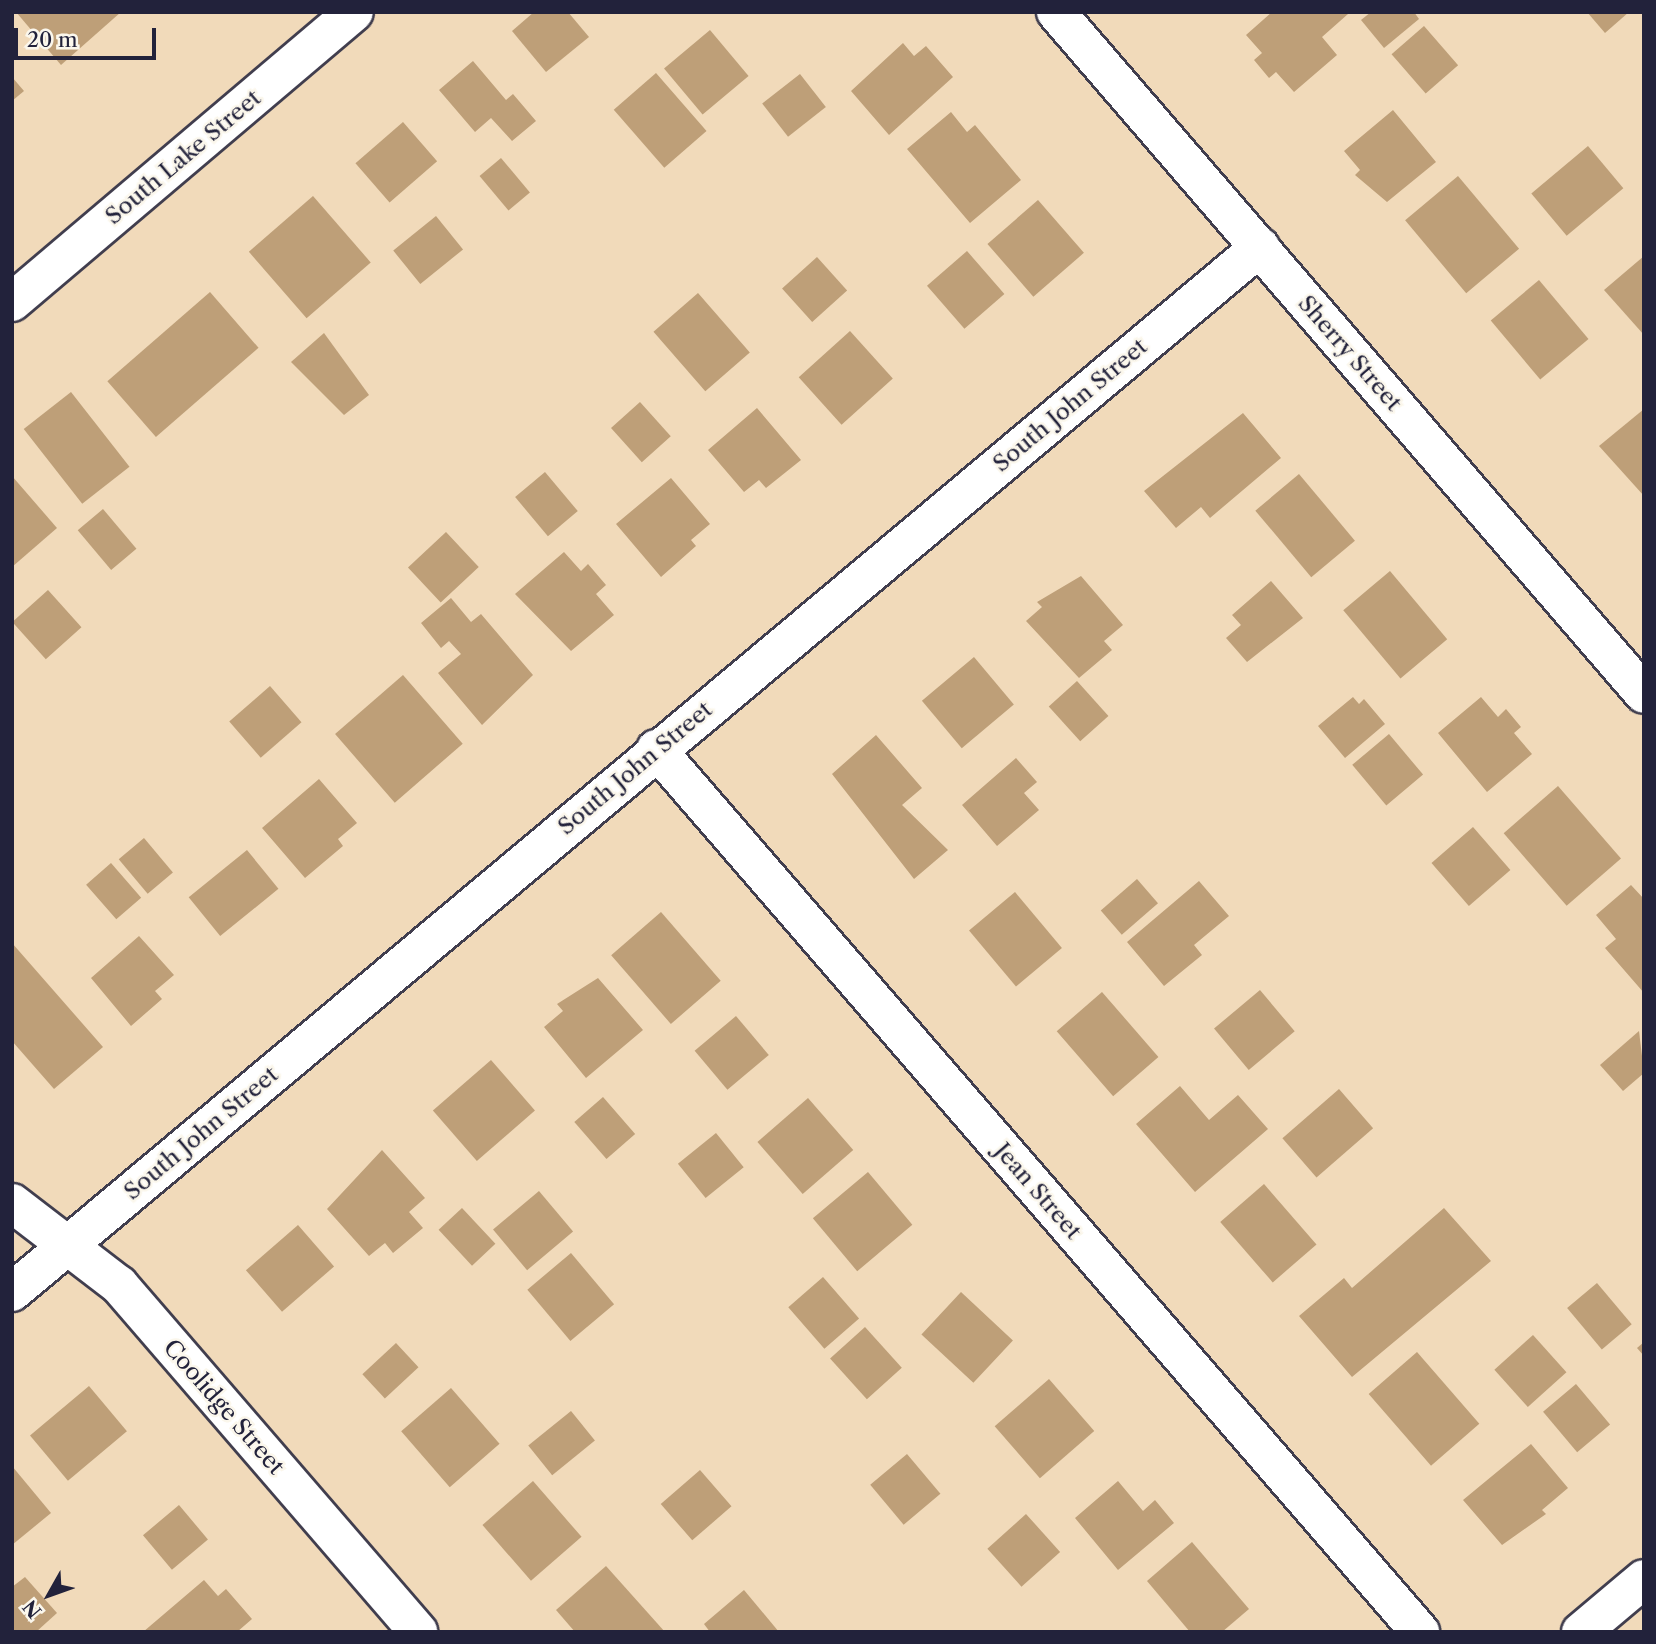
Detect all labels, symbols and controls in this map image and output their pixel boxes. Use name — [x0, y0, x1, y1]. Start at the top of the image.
scale bar — [18, 14, 159, 58]
text: 20 m — [27, 27, 78, 52]
street label: South Lake Street — [100, 84, 266, 230]
street label: Sherry Street — [1292, 289, 1408, 417]
street label: South John Street — [987, 332, 1153, 478]
street label: South John Street — [552, 695, 718, 841]
street label: South John Street — [118, 1060, 284, 1206]
street label: Jean Street — [989, 1137, 1087, 1245]
street label: Coolidge Street — [158, 1334, 290, 1480]
north arrow — [14, 1560, 84, 1630]
text: N — [18, 1595, 47, 1623]

